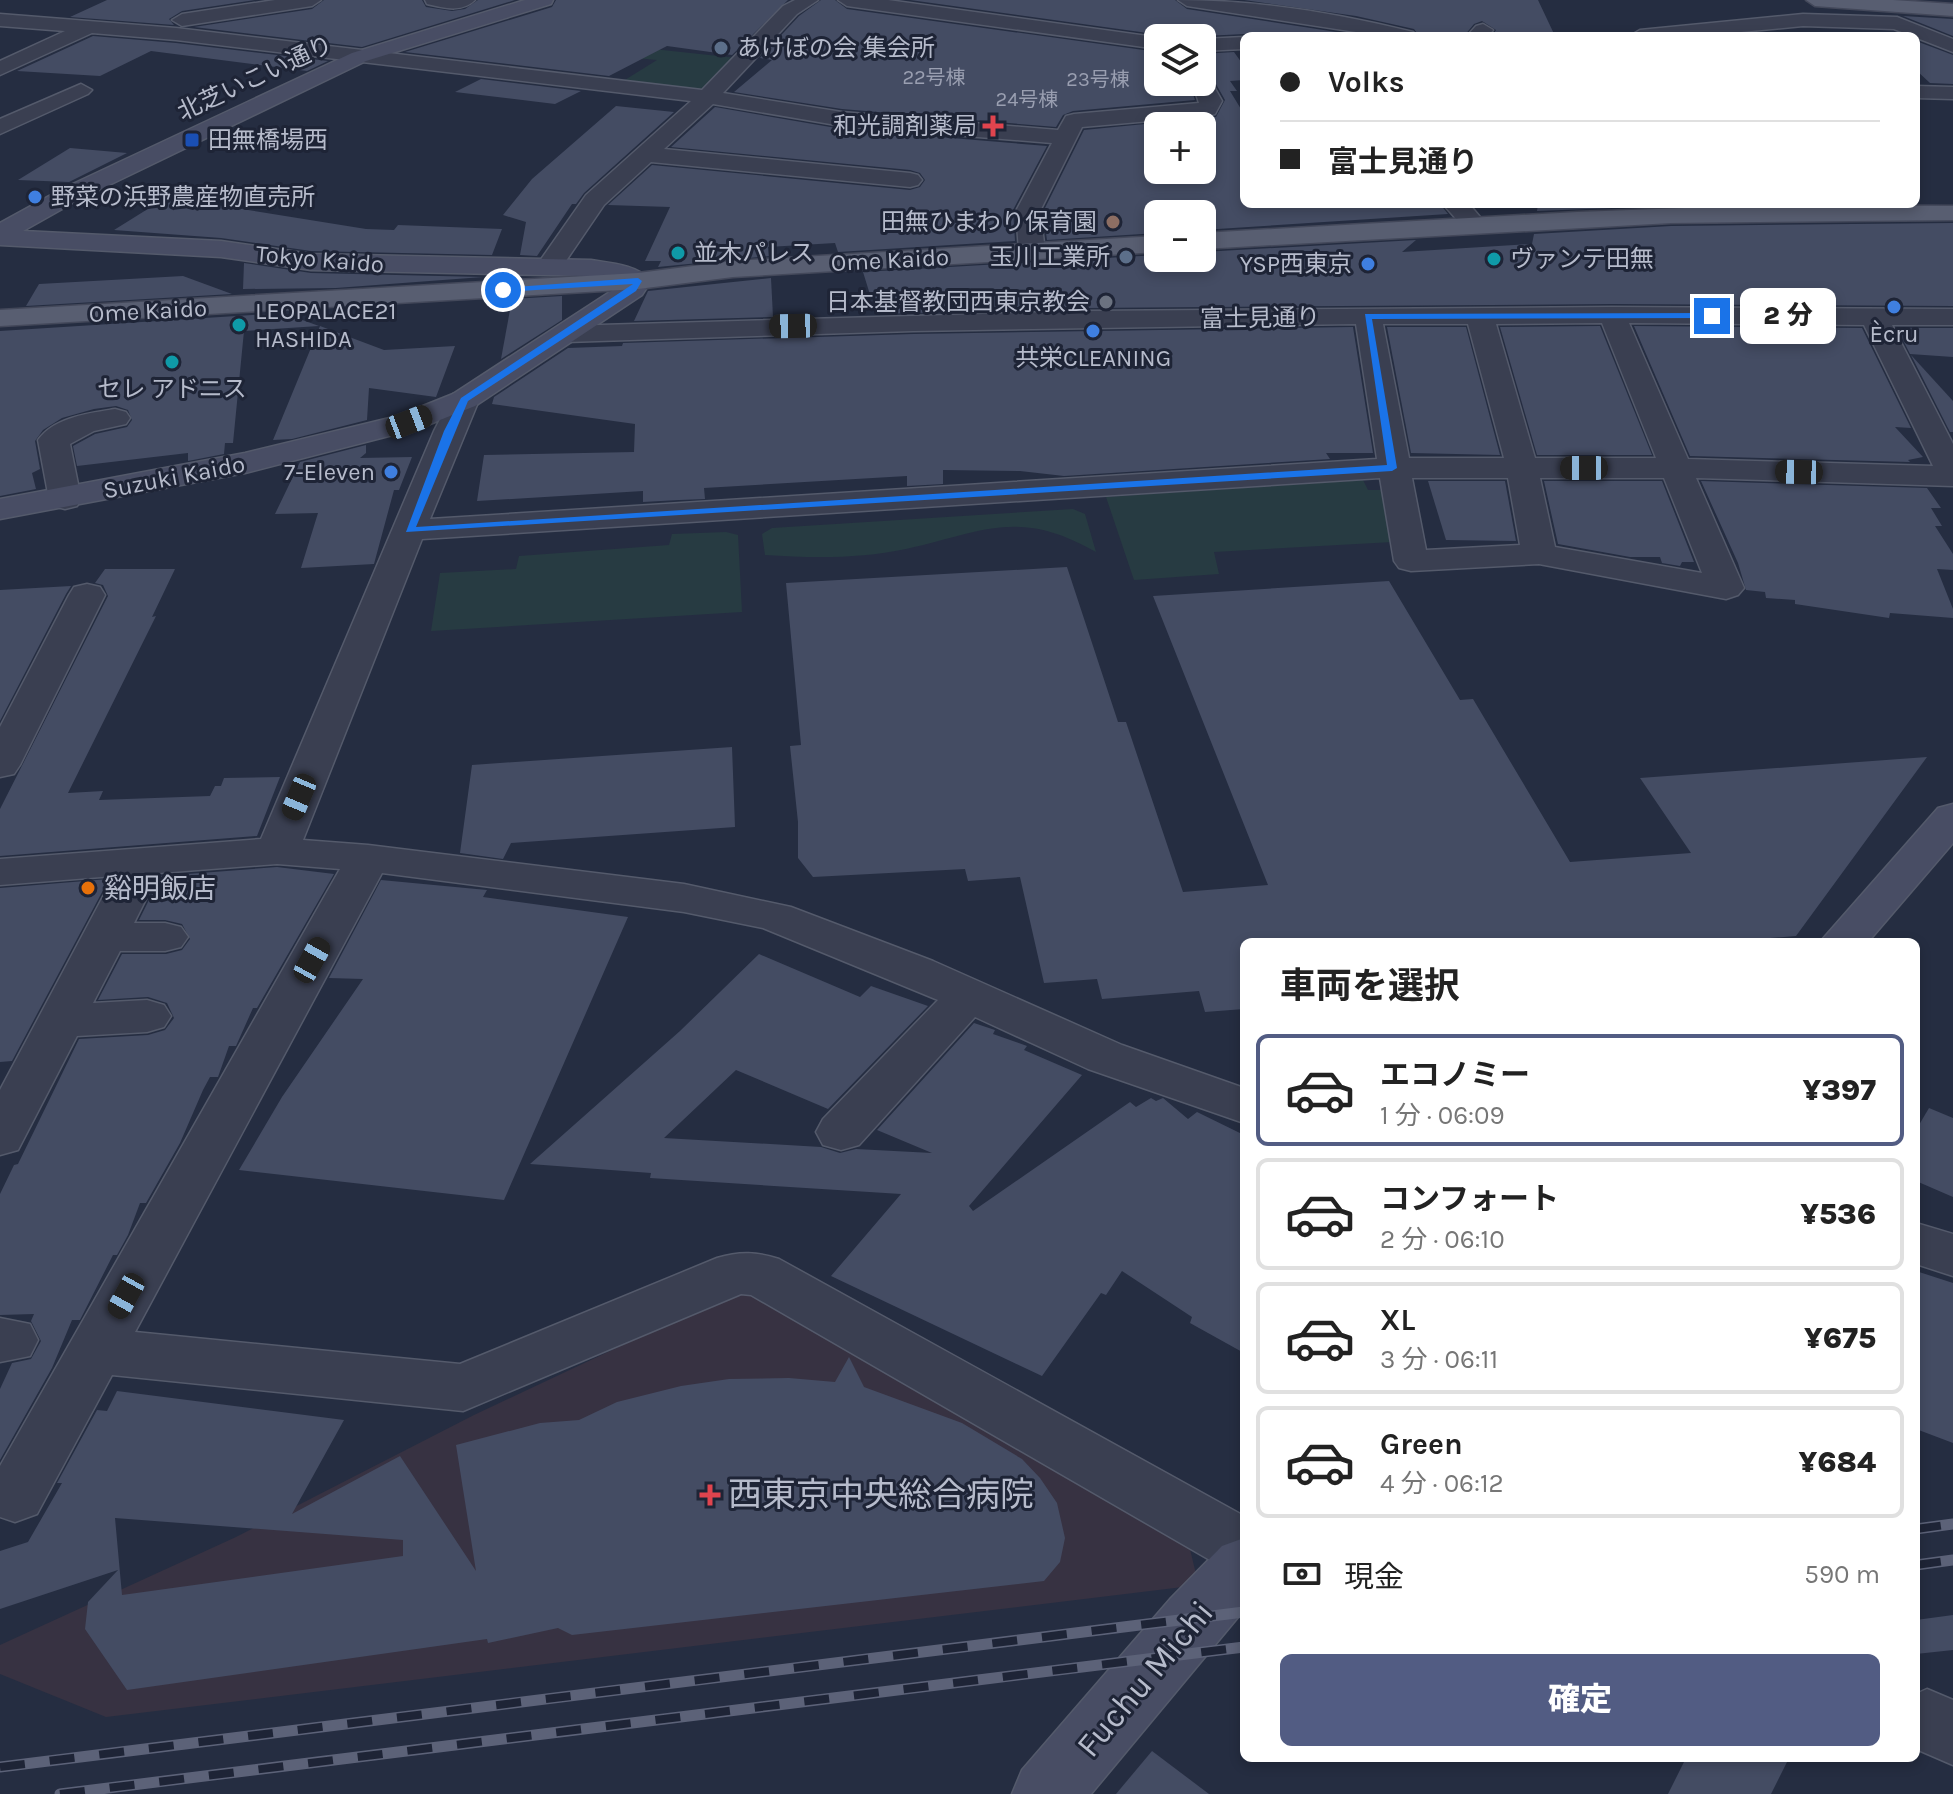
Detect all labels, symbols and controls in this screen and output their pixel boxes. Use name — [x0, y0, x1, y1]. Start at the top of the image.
map controls — [1144, 24, 1216, 272]
button: layers — [1144, 24, 1216, 96]
street label: 北芝いこい通り — [173, 30, 337, 126]
place label: あけぼの会 集会所 — [737, 34, 935, 62]
marker: あけぼの会 集会所 — [712, 39, 730, 57]
text: Volks — [1328, 64, 1405, 100]
house number: 22号棟 — [902, 66, 966, 89]
house number: 23号棟 — [1066, 68, 1130, 91]
house number: 24号棟 — [996, 88, 1058, 111]
place label: 和光調剤薬局 — [833, 112, 977, 140]
button: + — [1144, 112, 1216, 184]
marker: 和光調剤薬局 — [984, 117, 1002, 135]
place label: 田無橋場西 — [208, 126, 328, 154]
marker: 田無橋場西 — [183, 131, 201, 149]
text: 富士見通り — [1328, 144, 1478, 180]
place label: 野菜の浜野農産物直売所 — [51, 183, 315, 211]
marker: 野菜の浜野農産物直売所 — [26, 188, 44, 206]
button: − — [1144, 200, 1216, 272]
place label: 田無ひまわり保育園 — [881, 208, 1097, 236]
marker: 田無ひまわり保育園 — [1104, 213, 1122, 231]
street label: Tokyo Kaido — [255, 239, 385, 279]
place label: 並木パレス — [694, 239, 814, 267]
street label: Ome Kaido — [830, 243, 950, 277]
place label: 玉川工業所 — [990, 243, 1110, 271]
marker: 並木パレス — [669, 244, 687, 262]
place label: ヴァンテ田無 — [1510, 245, 1654, 273]
marker: 玉川工業所 — [1117, 248, 1135, 266]
place label: YSP西東京 — [1240, 250, 1352, 278]
marker: ヴァンテ田無 — [1485, 250, 1503, 268]
marker: YSP西東京 — [1359, 255, 1377, 273]
route start — [485, 272, 521, 308]
place label: 日本基督教団西東京教会 — [826, 288, 1090, 316]
callout: 2 分 — [1740, 288, 1836, 344]
marker: 日本基督教団西東京教会 — [1097, 293, 1115, 311]
street label: Ome Kaido — [88, 294, 208, 328]
place label: LEOPALACE21 HASHIDA — [255, 297, 396, 353]
route end — [1694, 298, 1730, 334]
marker: Ècru — [1885, 298, 1903, 316]
text: 2 分 — [1763, 300, 1813, 331]
street label: 富士見通り — [1200, 303, 1320, 333]
car — [769, 314, 817, 338]
marker: LEOPALACE21 HASHIDA — [230, 316, 248, 334]
place label: Ècru — [1869, 319, 1919, 348]
marker: 共栄CLEANING — [1084, 322, 1102, 340]
place label: 共栄CLEANING — [1015, 344, 1171, 372]
marker: セレ アドニス — [163, 353, 181, 371]
place label: セレ アドニス — [97, 375, 247, 403]
car — [382, 402, 436, 442]
street label: Suzuki Kaido — [101, 450, 247, 504]
car — [1560, 456, 1608, 480]
place label: 7-Eleven — [284, 458, 375, 486]
car — [1775, 460, 1823, 484]
marker: 7-Eleven — [382, 463, 400, 481]
car — [279, 770, 319, 824]
place label: 谿明飯店 — [104, 872, 216, 905]
marker: 谿明飯店 — [79, 879, 97, 897]
car — [290, 933, 334, 987]
text: 車両を選択 — [1280, 965, 1460, 1007]
icon: car — [1284, 1054, 1356, 1126]
text: エコノミー — [1380, 1057, 1530, 1093]
text: ¥397 — [1802, 1072, 1876, 1108]
text: 1 分 · 06:09 — [1380, 1100, 1505, 1131]
icon: car — [1284, 1178, 1356, 1250]
text: コンフォート — [1380, 1181, 1559, 1217]
text: ¥536 — [1800, 1196, 1876, 1232]
text: 2 分 · 06:10 — [1380, 1224, 1505, 1255]
car — [104, 1269, 148, 1323]
icon: car — [1284, 1302, 1356, 1374]
text: XL — [1380, 1302, 1415, 1338]
text: ¥675 — [1804, 1320, 1876, 1356]
text: 3 分 · 06:11 — [1380, 1344, 1498, 1375]
icon: car — [1284, 1426, 1356, 1498]
text: Green — [1380, 1426, 1463, 1462]
text: ¥684 — [1799, 1444, 1876, 1480]
text: 4 分 · 06:12 — [1380, 1468, 1504, 1499]
place label: 西東京中央総合病院 — [728, 1475, 1034, 1515]
marker: 西東京中央総合病院 — [699, 1484, 721, 1506]
icon: cash — [1280, 1552, 1324, 1596]
text: 現金 — [1344, 1559, 1404, 1595]
text: 590 m — [1804, 1559, 1880, 1590]
street label: Fuchu Michi — [1068, 1593, 1222, 1765]
button: 確定 — [1280, 1654, 1880, 1746]

